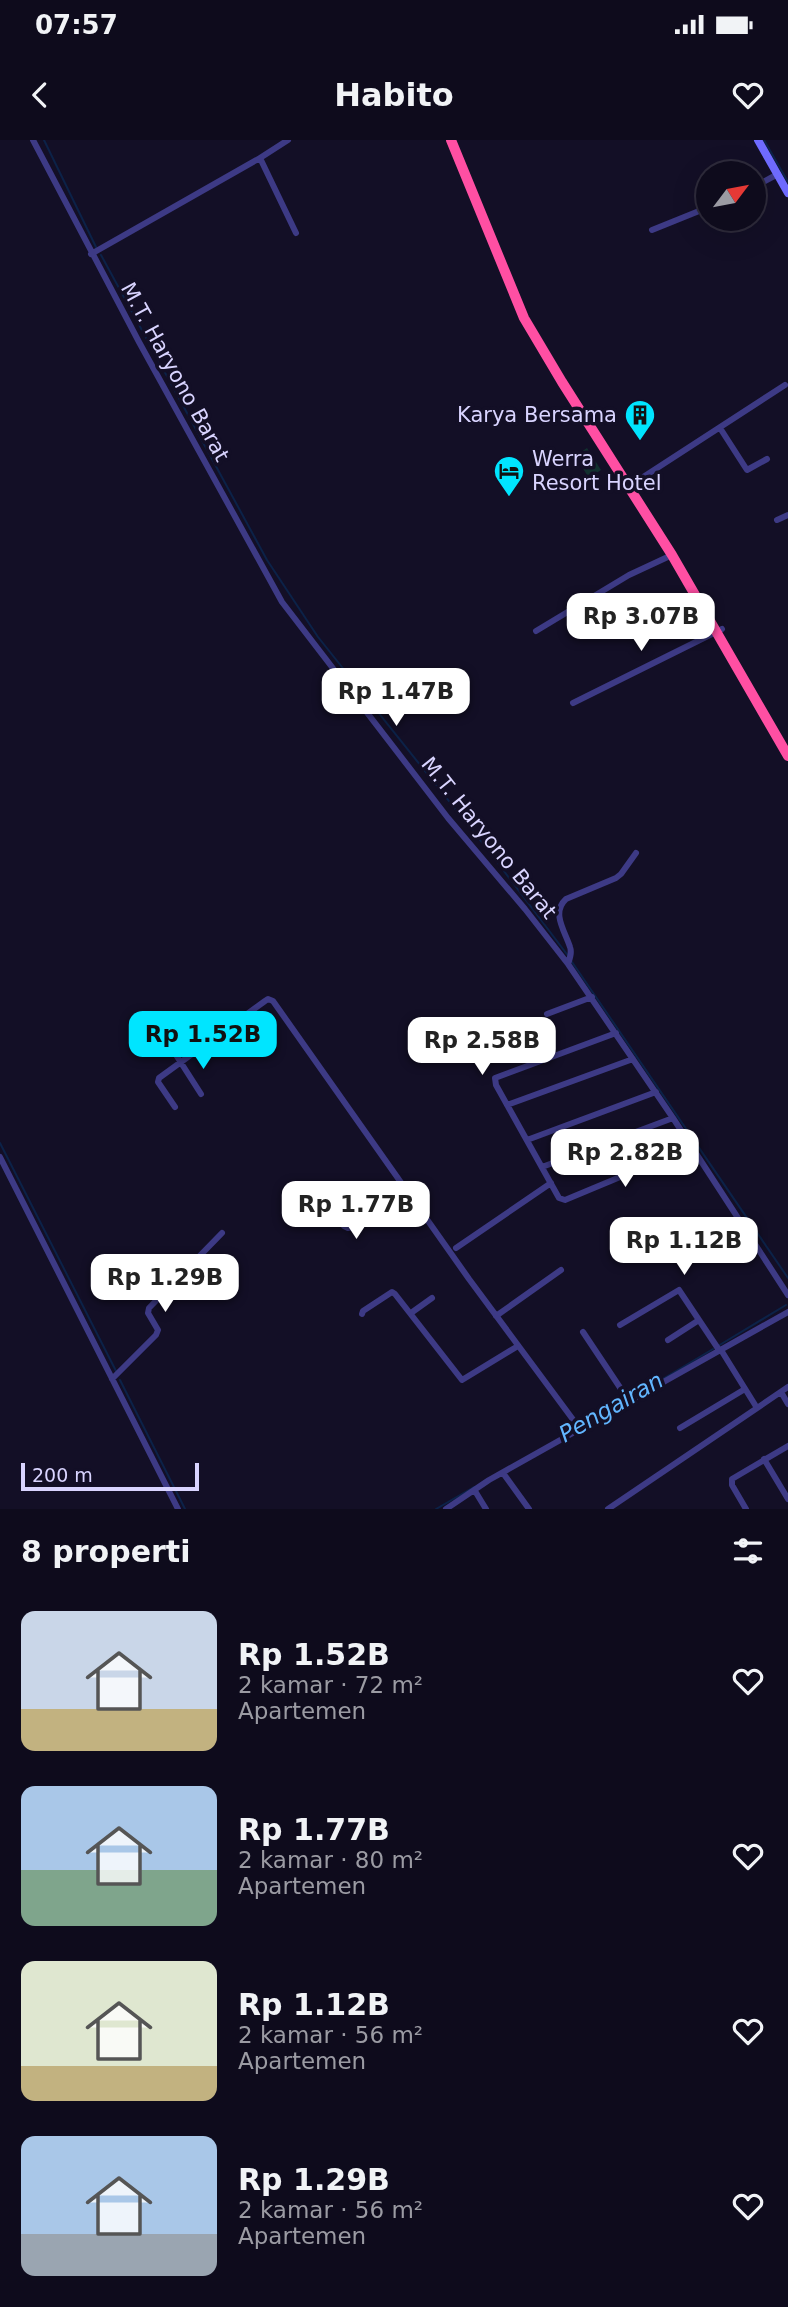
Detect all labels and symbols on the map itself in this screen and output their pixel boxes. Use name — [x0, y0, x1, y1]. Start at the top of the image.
north arrow — [696, 161, 766, 231]
street label: M.T. Haryono Barat — [116, 278, 234, 466]
building icon: Karya Bersama — [623, 398, 657, 442]
place label: Karya Bersama — [457, 403, 617, 427]
place label: Werra Resort Hotel — [532, 447, 662, 495]
hotel icon: Werra Resort Hotel — [492, 454, 526, 498]
pin: Rp 3.07B — [569, 594, 713, 653]
pin: Rp 1.47B — [324, 668, 468, 728]
street label: M.T. Haryono Barat — [416, 752, 562, 924]
pin: Rp 1.52B — [131, 1012, 275, 1071]
pin: Rp 2.58B — [410, 1018, 554, 1077]
pin: Rp 2.82B — [553, 1130, 697, 1189]
pin: Rp 1.77B — [284, 1182, 428, 1241]
pin: Rp 1.12B — [612, 1218, 756, 1277]
pin: Rp 1.29B — [93, 1254, 237, 1314]
water label: Pengairan — [554, 1367, 668, 1447]
scale bar — [21, 1460, 200, 1492]

